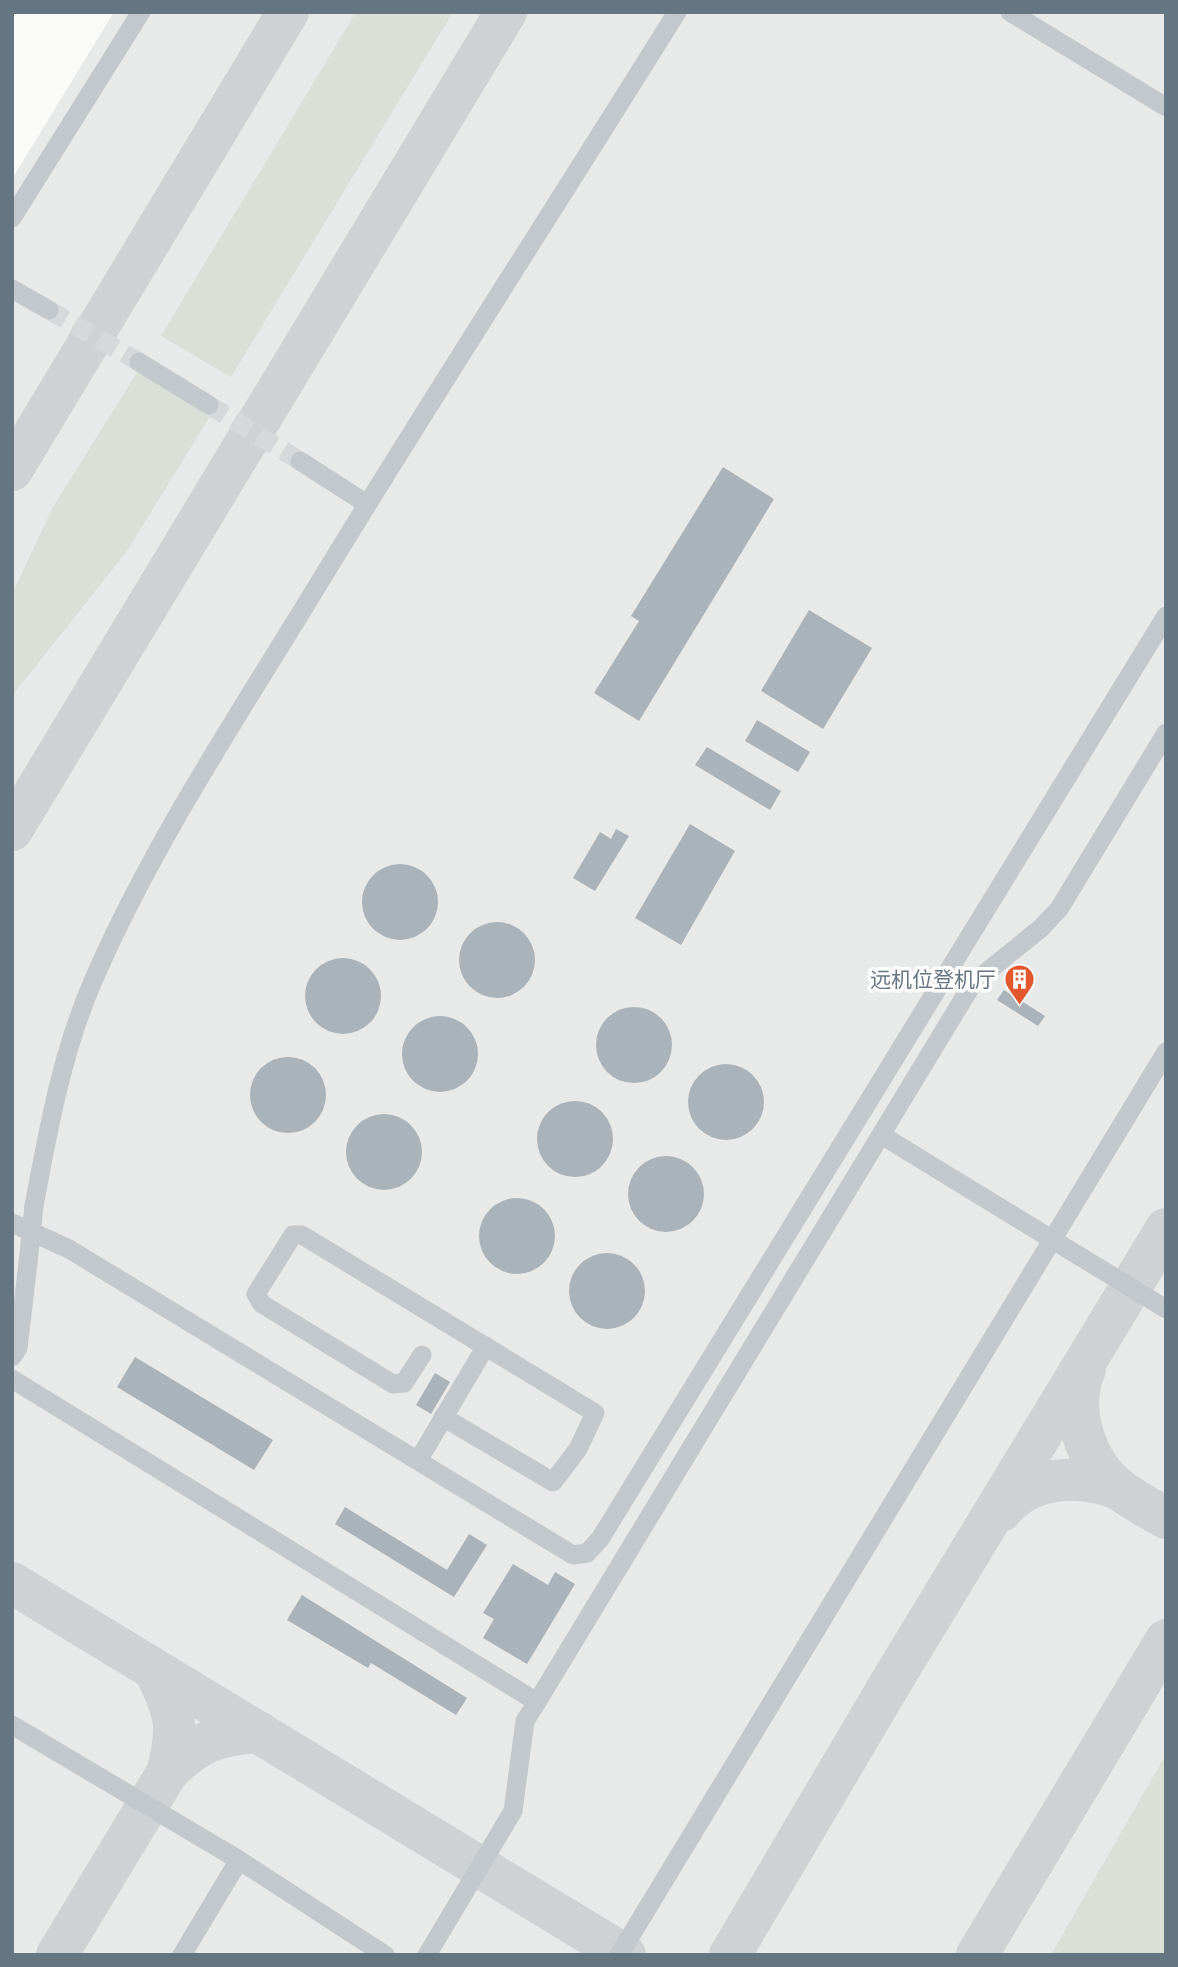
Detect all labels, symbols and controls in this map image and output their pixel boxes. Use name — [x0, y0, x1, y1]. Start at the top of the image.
building icon: 远机位登机厅 — [1002, 963, 1036, 1007]
place label: 远机位登机厅 — [870, 967, 996, 993]

